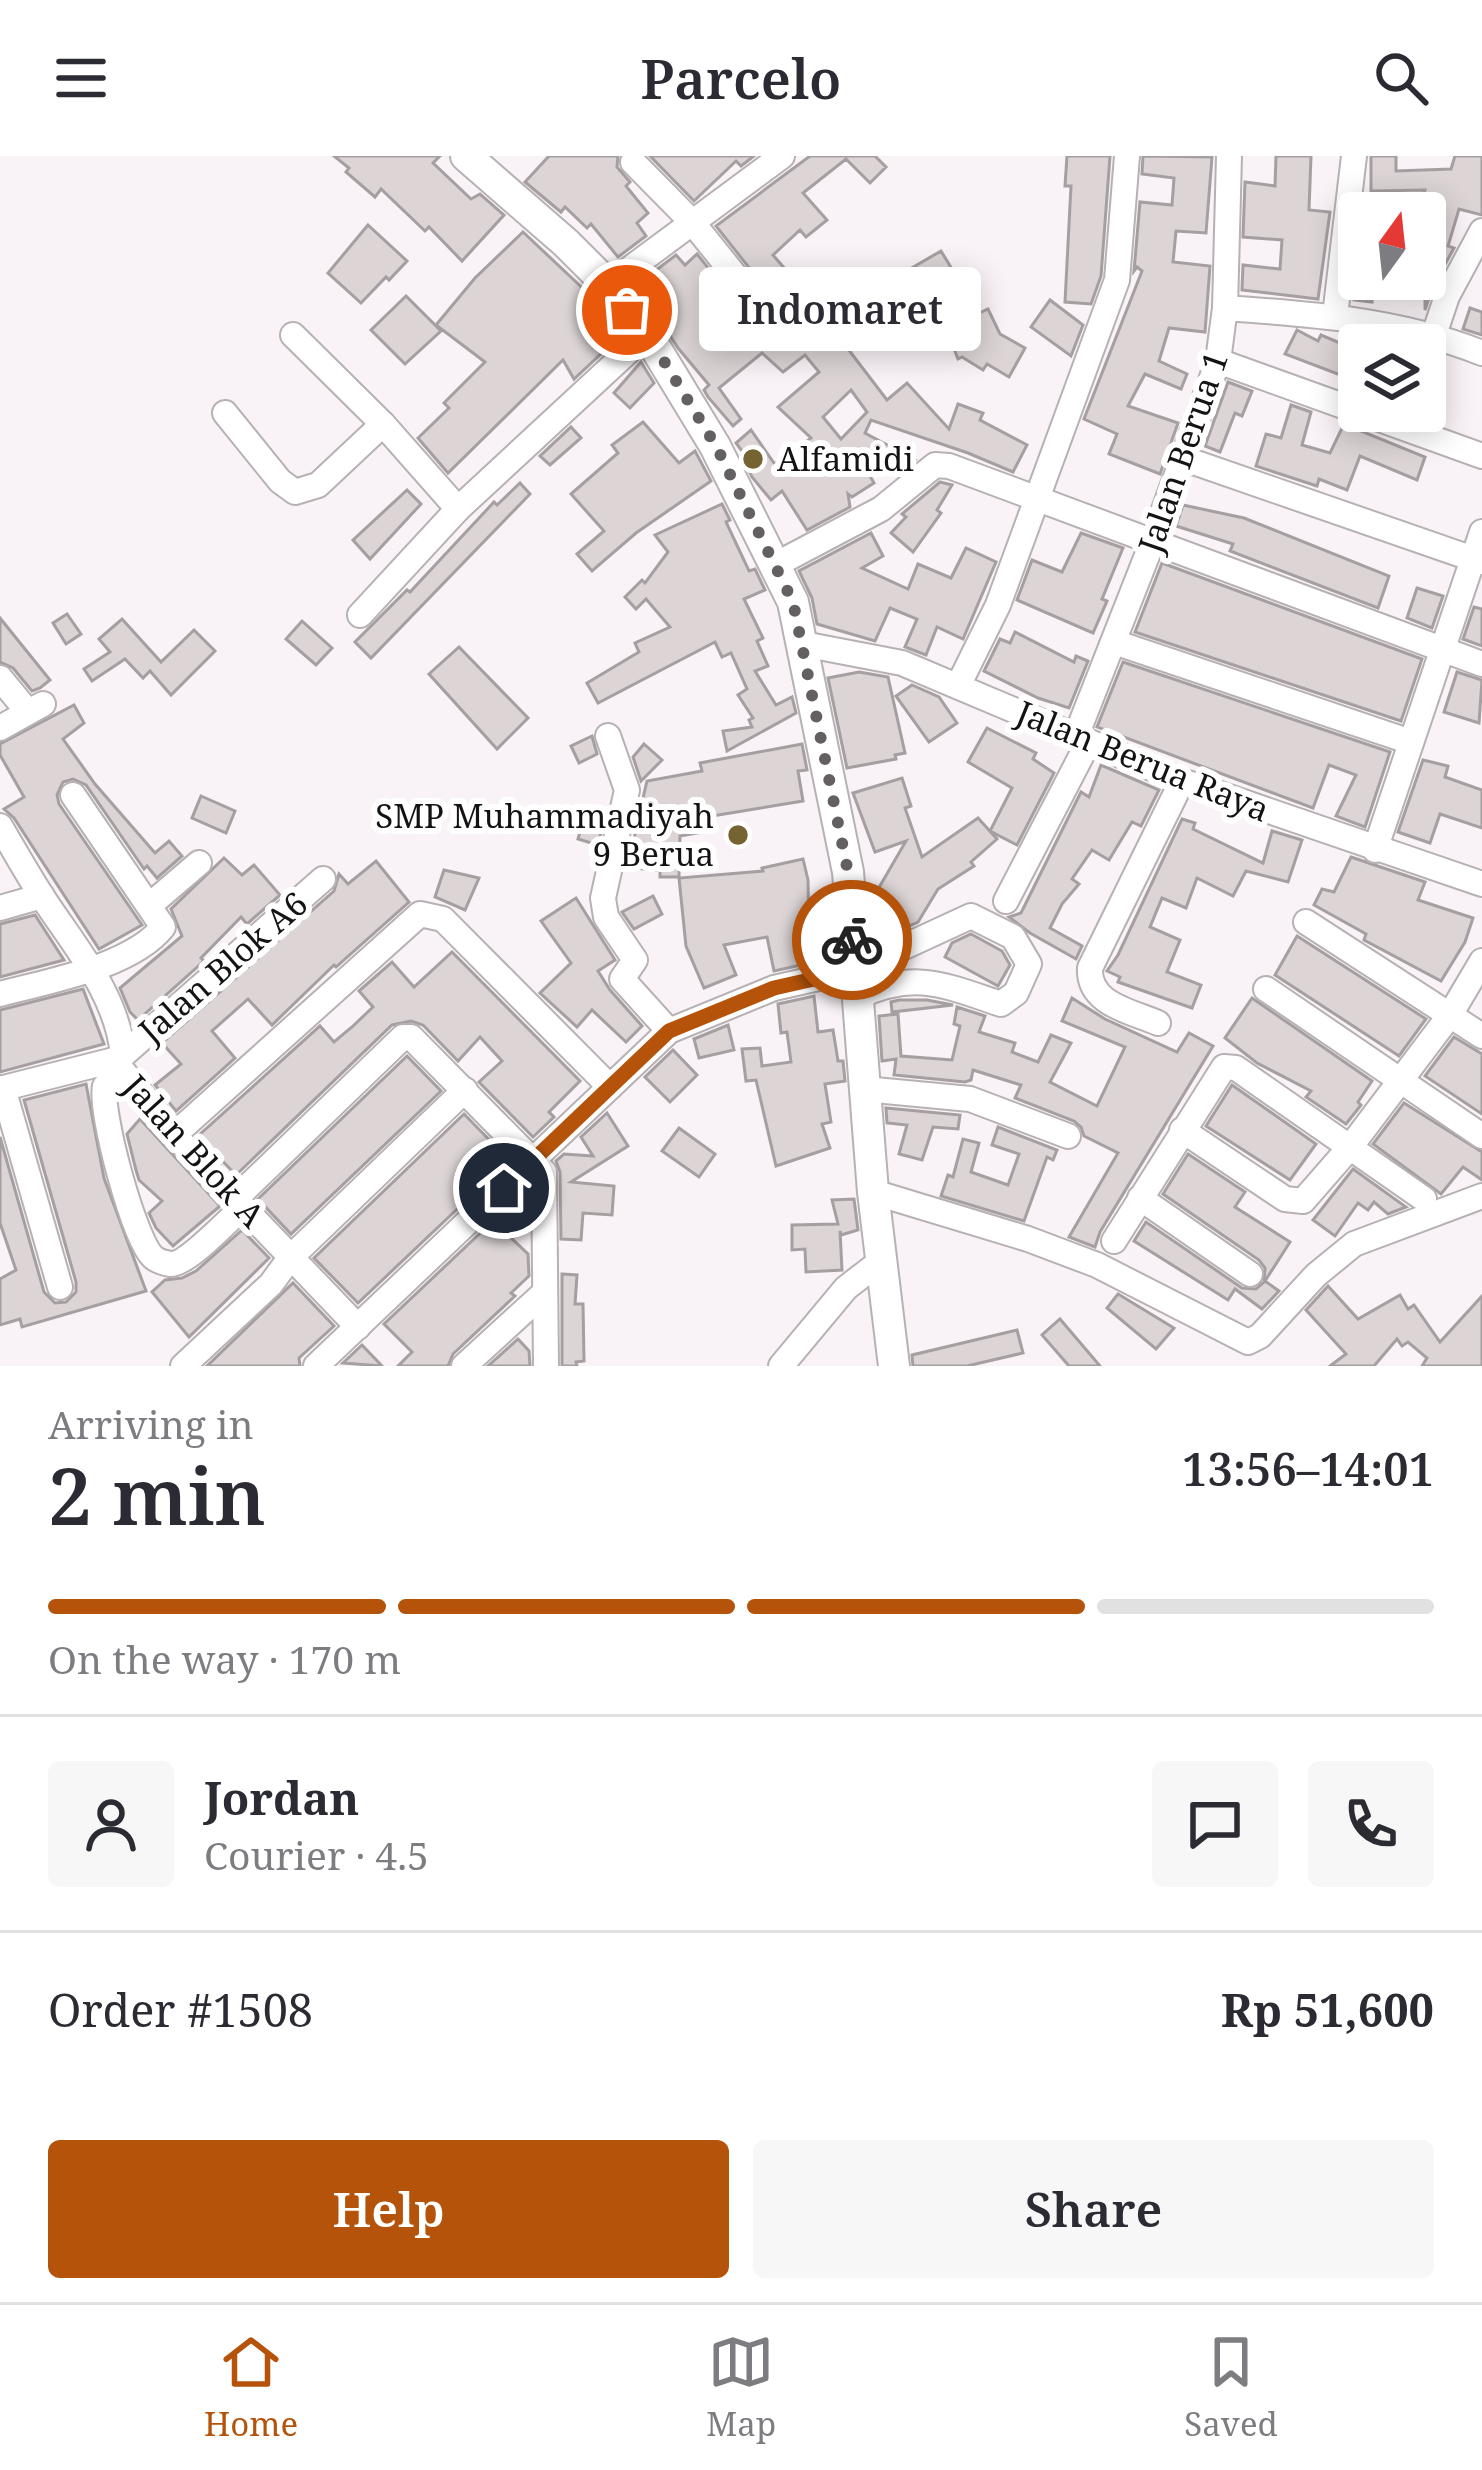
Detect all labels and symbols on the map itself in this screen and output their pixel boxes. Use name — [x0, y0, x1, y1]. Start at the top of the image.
north arrow — [1338, 192, 1446, 300]
pin — [576, 259, 678, 361]
callout: Indomaret — [699, 268, 981, 352]
street label: Jalan Berua 1 — [1127, 345, 1238, 560]
place label: Alfamidi — [777, 436, 914, 481]
marker: Alfamidi — [740, 446, 766, 472]
street label: Jalan Berua Raya — [1009, 689, 1276, 832]
place label: SMP Muhammadiyah 9 Berua — [375, 793, 714, 876]
marker: SMP Muhammadiyah 9 Berua — [725, 822, 751, 848]
courier — [792, 880, 912, 1000]
street label: Jalan Blok A6 — [128, 881, 316, 1053]
street label: Jalan Blok A — [113, 1064, 275, 1237]
pin — [453, 1137, 555, 1239]

